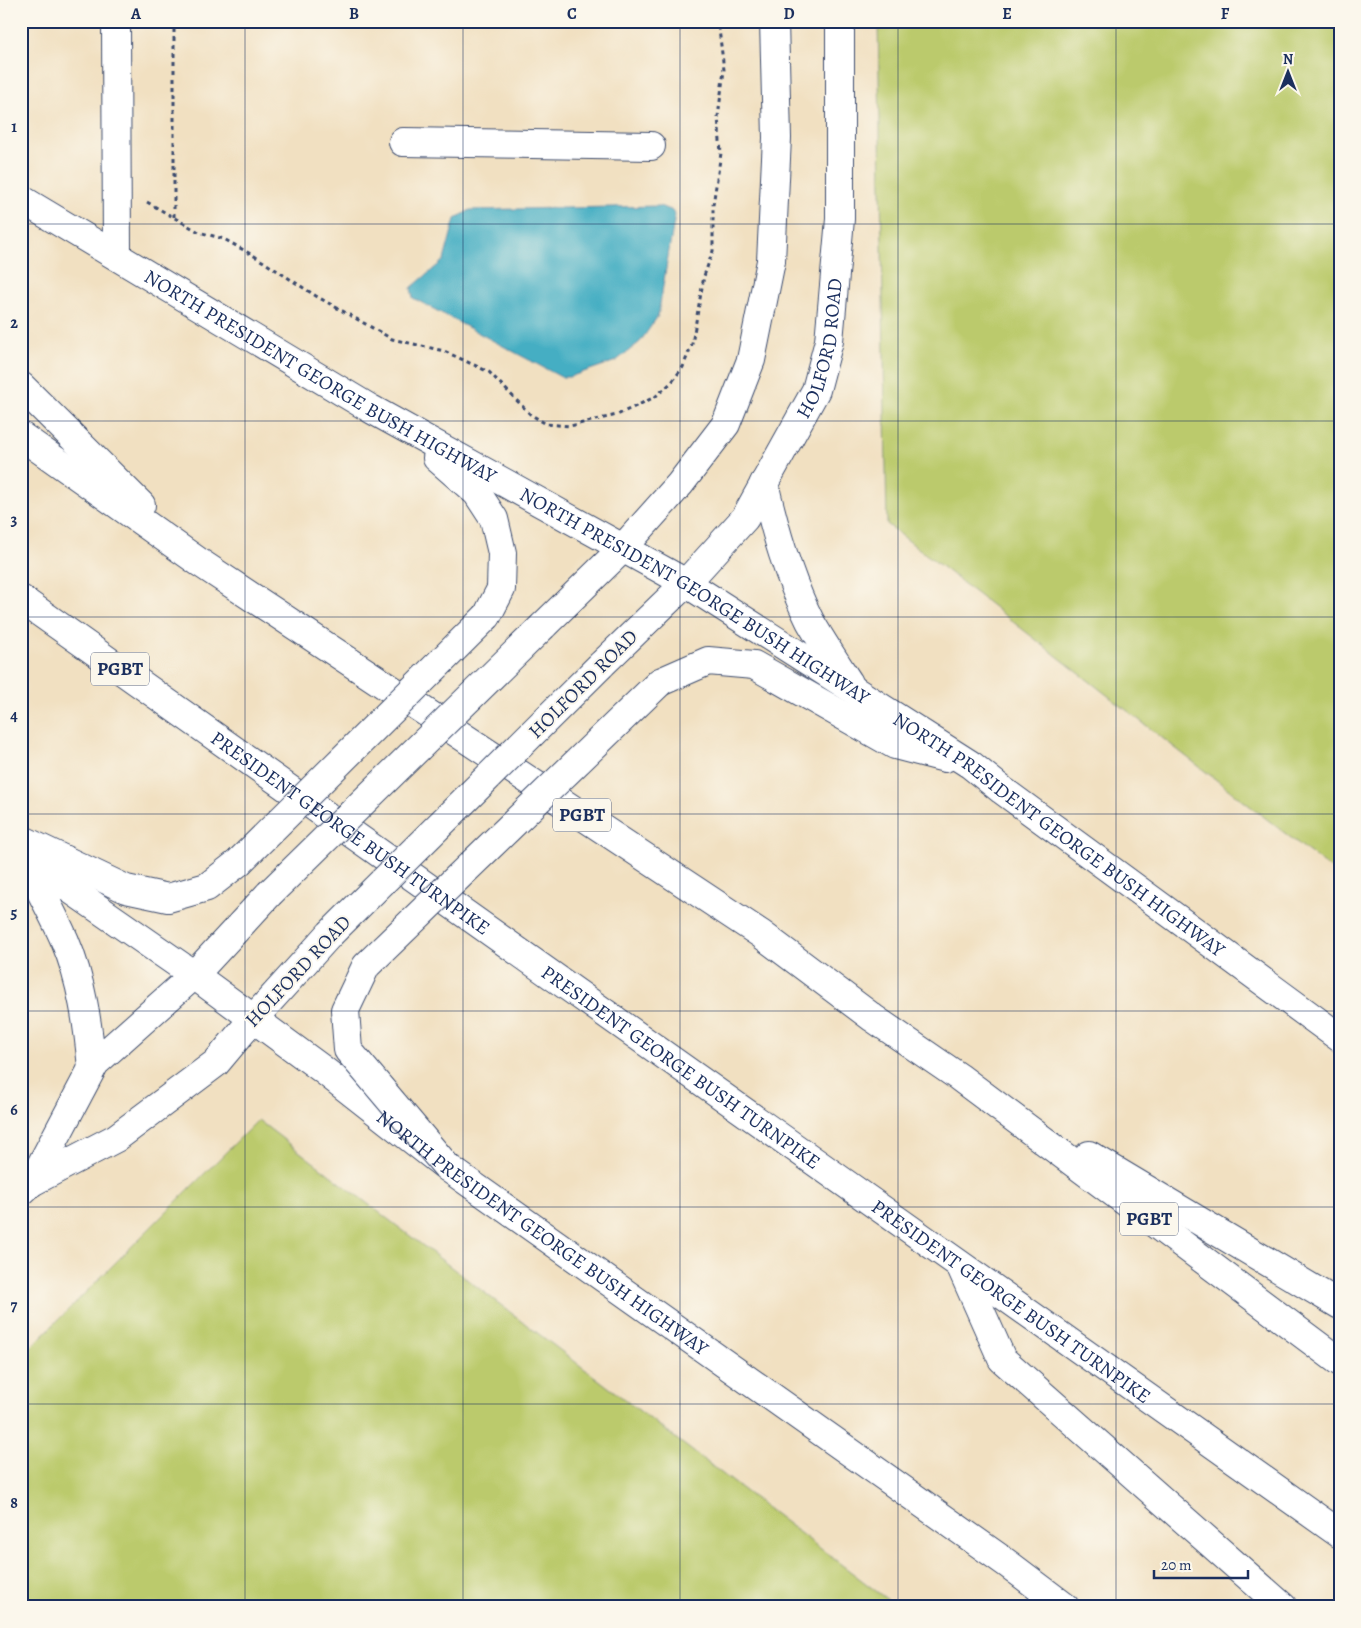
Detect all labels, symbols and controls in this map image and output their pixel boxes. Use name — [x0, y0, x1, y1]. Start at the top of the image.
text: A — [130, 3, 142, 25]
text: B — [349, 3, 359, 25]
text: C — [567, 3, 577, 25]
text: D — [783, 3, 795, 25]
text: E — [1002, 3, 1012, 25]
text: F — [1221, 3, 1230, 25]
north arrow — [1264, 48, 1314, 98]
text: N — [1283, 50, 1293, 69]
text: 1 — [11, 116, 17, 138]
street label: NORTH PRESIDENT GEORGE BUSH HIGHWAY — [139, 263, 503, 490]
street label: HOLFORD ROAD — [789, 277, 848, 423]
text: 2 — [10, 312, 18, 334]
street label: NORTH PRESIDENT GEORGE BUSH HIGHWAY — [515, 480, 876, 711]
text: 3 — [11, 509, 18, 531]
street label: HOLFORD ROAD — [522, 623, 644, 745]
road number: PGBT — [91, 652, 149, 686]
text: 4 — [10, 705, 18, 727]
street label: NORTH PRESIDENT GEORGE BUSH HIGHWAY — [888, 705, 1232, 964]
street label: PRESIDENT GEORGE BUSH TURNPIKE — [205, 724, 496, 941]
road number: PGBT — [553, 798, 611, 832]
text: 5 — [11, 902, 18, 924]
street label: HOLFORD ROAD — [239, 909, 357, 1033]
street label: PRESIDENT GEORGE BUSH TURNPIKE — [536, 959, 826, 1175]
text: 6 — [10, 1099, 18, 1121]
street label: NORTH PRESIDENT GEORGE BUSH HIGHWAY — [371, 1103, 715, 1362]
street label: PRESIDENT GEORGE BUSH TURNPIKE — [866, 1193, 1156, 1409]
road number: PGBT — [1120, 1202, 1178, 1236]
text: 7 — [11, 1295, 18, 1317]
text: 8 — [10, 1492, 18, 1514]
scale bar — [1154, 1548, 1247, 1580]
text: 20 m — [1161, 1555, 1192, 1575]

